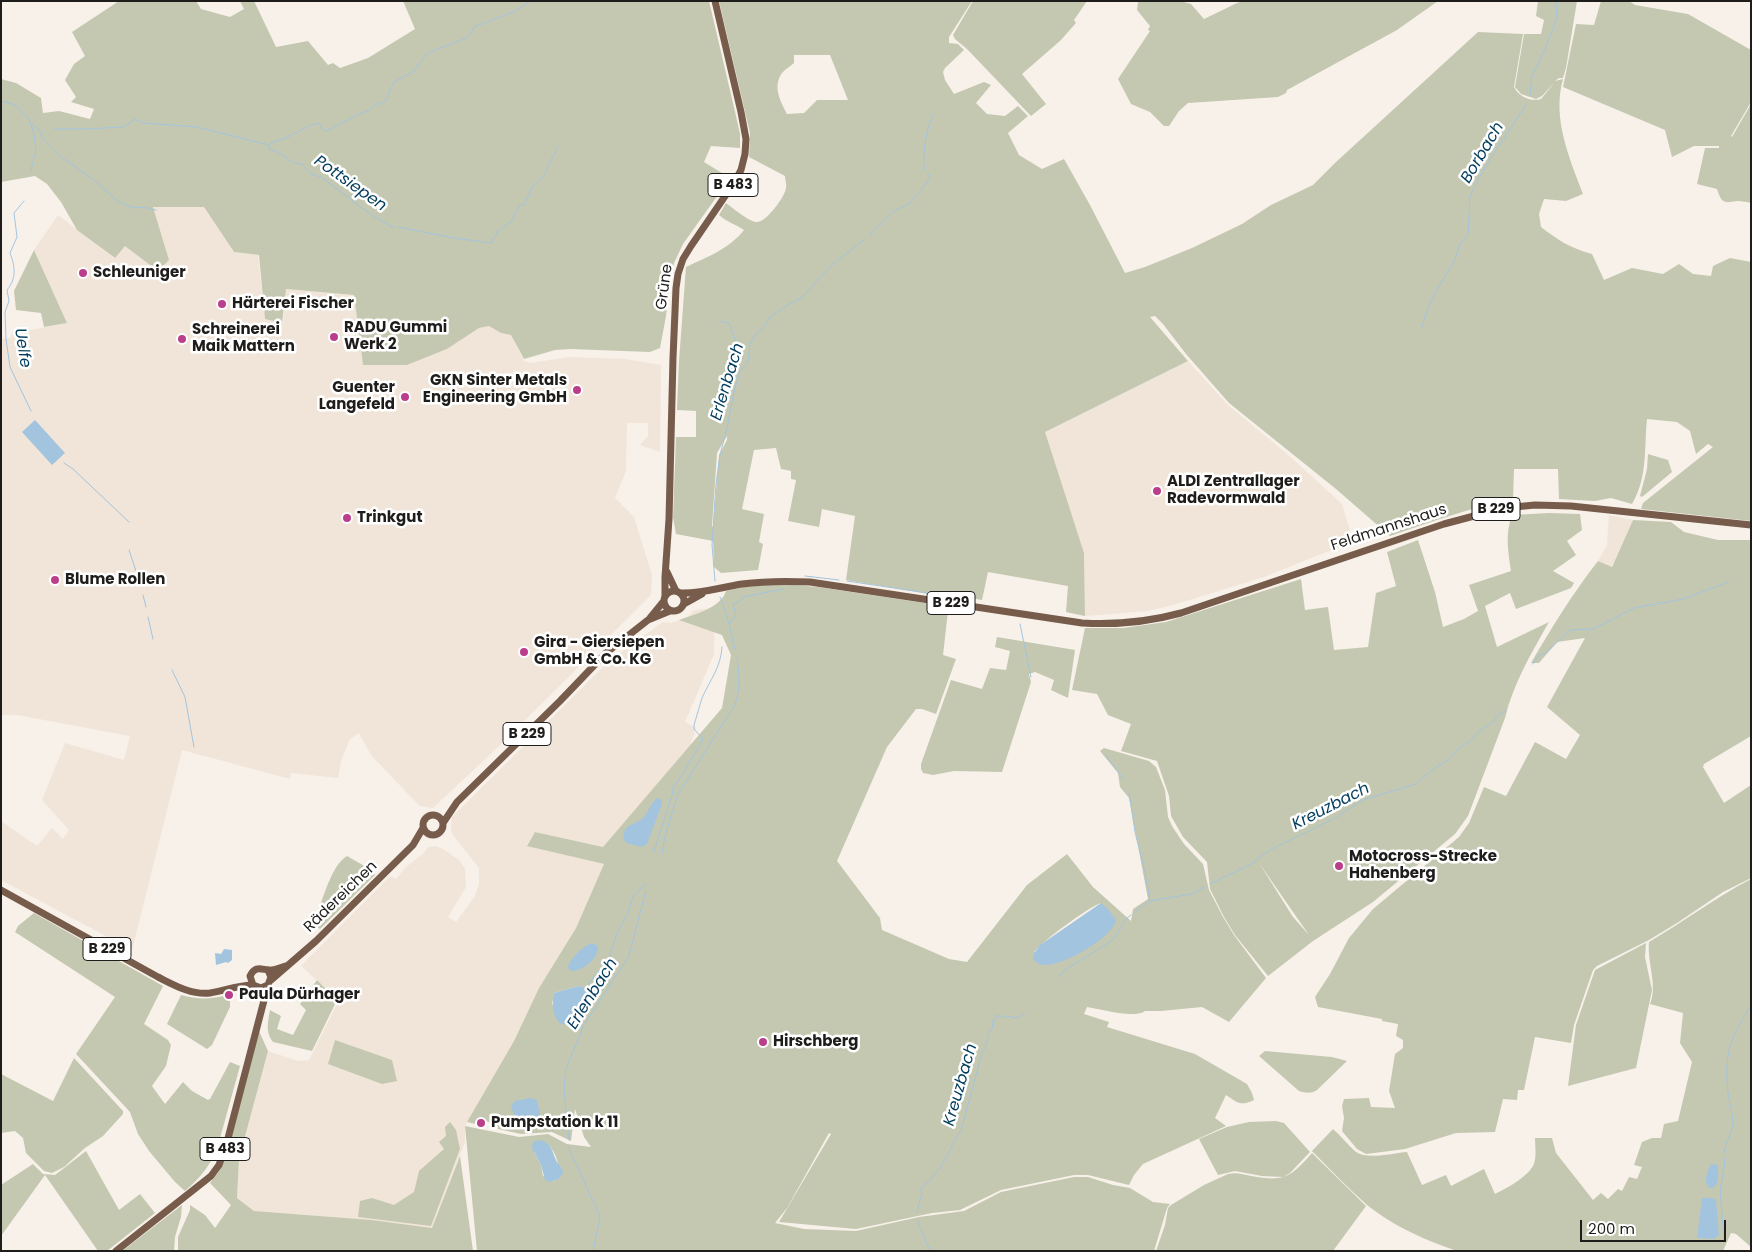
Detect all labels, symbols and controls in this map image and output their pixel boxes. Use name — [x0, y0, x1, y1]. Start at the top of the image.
water label: Borbach — [1457, 119, 1509, 187]
water label: Pottsiepen — [310, 152, 390, 216]
road number: B 483 — [708, 174, 758, 196]
street label: Grüne — [653, 263, 677, 311]
place label: Schleuniger — [93, 264, 186, 282]
marker: Schleuniger — [77, 267, 89, 279]
place label: Härterei Fischer — [232, 295, 354, 313]
marker: Härterei Fischer — [216, 298, 228, 310]
place label: RADU Gummi Werk 2 — [344, 319, 447, 354]
place label: Schreinerei Maik Mattern — [192, 321, 295, 356]
water label: Uelfe — [9, 327, 35, 369]
marker: RADU Gummi Werk 2 — [328, 331, 340, 343]
marker: Schreinerei Maik Mattern — [176, 333, 188, 345]
water label: Erlenbach — [707, 341, 749, 423]
place label: GKN Sinter Metals Engineering GmbH — [423, 372, 567, 407]
place label: Guenter Langefeld — [319, 379, 395, 414]
marker: GKN Sinter Metals Engineering GmbH — [571, 384, 583, 396]
marker: Guenter Langefeld — [399, 391, 411, 403]
place label: ALDI Zentrallager Radevormwald — [1167, 473, 1300, 508]
marker: ALDI Zentrallager Radevormwald — [1151, 485, 1163, 497]
road number: B 229 — [1472, 498, 1520, 520]
street label: Feldmannshaus — [1329, 501, 1449, 555]
place label: Trinkgut — [357, 509, 422, 527]
marker: Trinkgut — [341, 512, 353, 524]
place label: Blume Rollen — [65, 571, 165, 589]
marker: Blume Rollen — [49, 574, 61, 586]
road number: B 229 — [927, 592, 975, 614]
place label: Gira - Giersiepen GmbH & Co. KG — [534, 634, 665, 669]
marker: Gira - Giersiepen GmbH & Co. KG — [518, 646, 530, 658]
road number: B 229 — [503, 722, 551, 746]
water label: Kreuzbach — [1289, 779, 1373, 835]
place label: Motocross-Strecke Hahenberg — [1349, 848, 1497, 883]
street label: Rädereichen — [301, 858, 381, 936]
marker: Motocross-Strecke Hahenberg — [1333, 860, 1345, 872]
road number: B 229 — [83, 938, 131, 961]
water label: Erlenbach — [564, 955, 622, 1033]
place label: Paula Dürhager — [239, 986, 360, 1004]
marker: Paula Dürhager — [223, 989, 235, 1001]
place label: Hirschberg — [773, 1033, 858, 1051]
marker: Hirschberg — [757, 1036, 769, 1048]
water label: Kreuzbach — [940, 1042, 982, 1128]
place label: Pumpstation k 11 — [491, 1114, 618, 1132]
marker: Pumpstation k 11 — [475, 1117, 487, 1129]
road number: B 483 — [200, 1138, 250, 1160]
scale bar — [1582, 1210, 1728, 1242]
text: 200 m — [1588, 1218, 1635, 1239]

